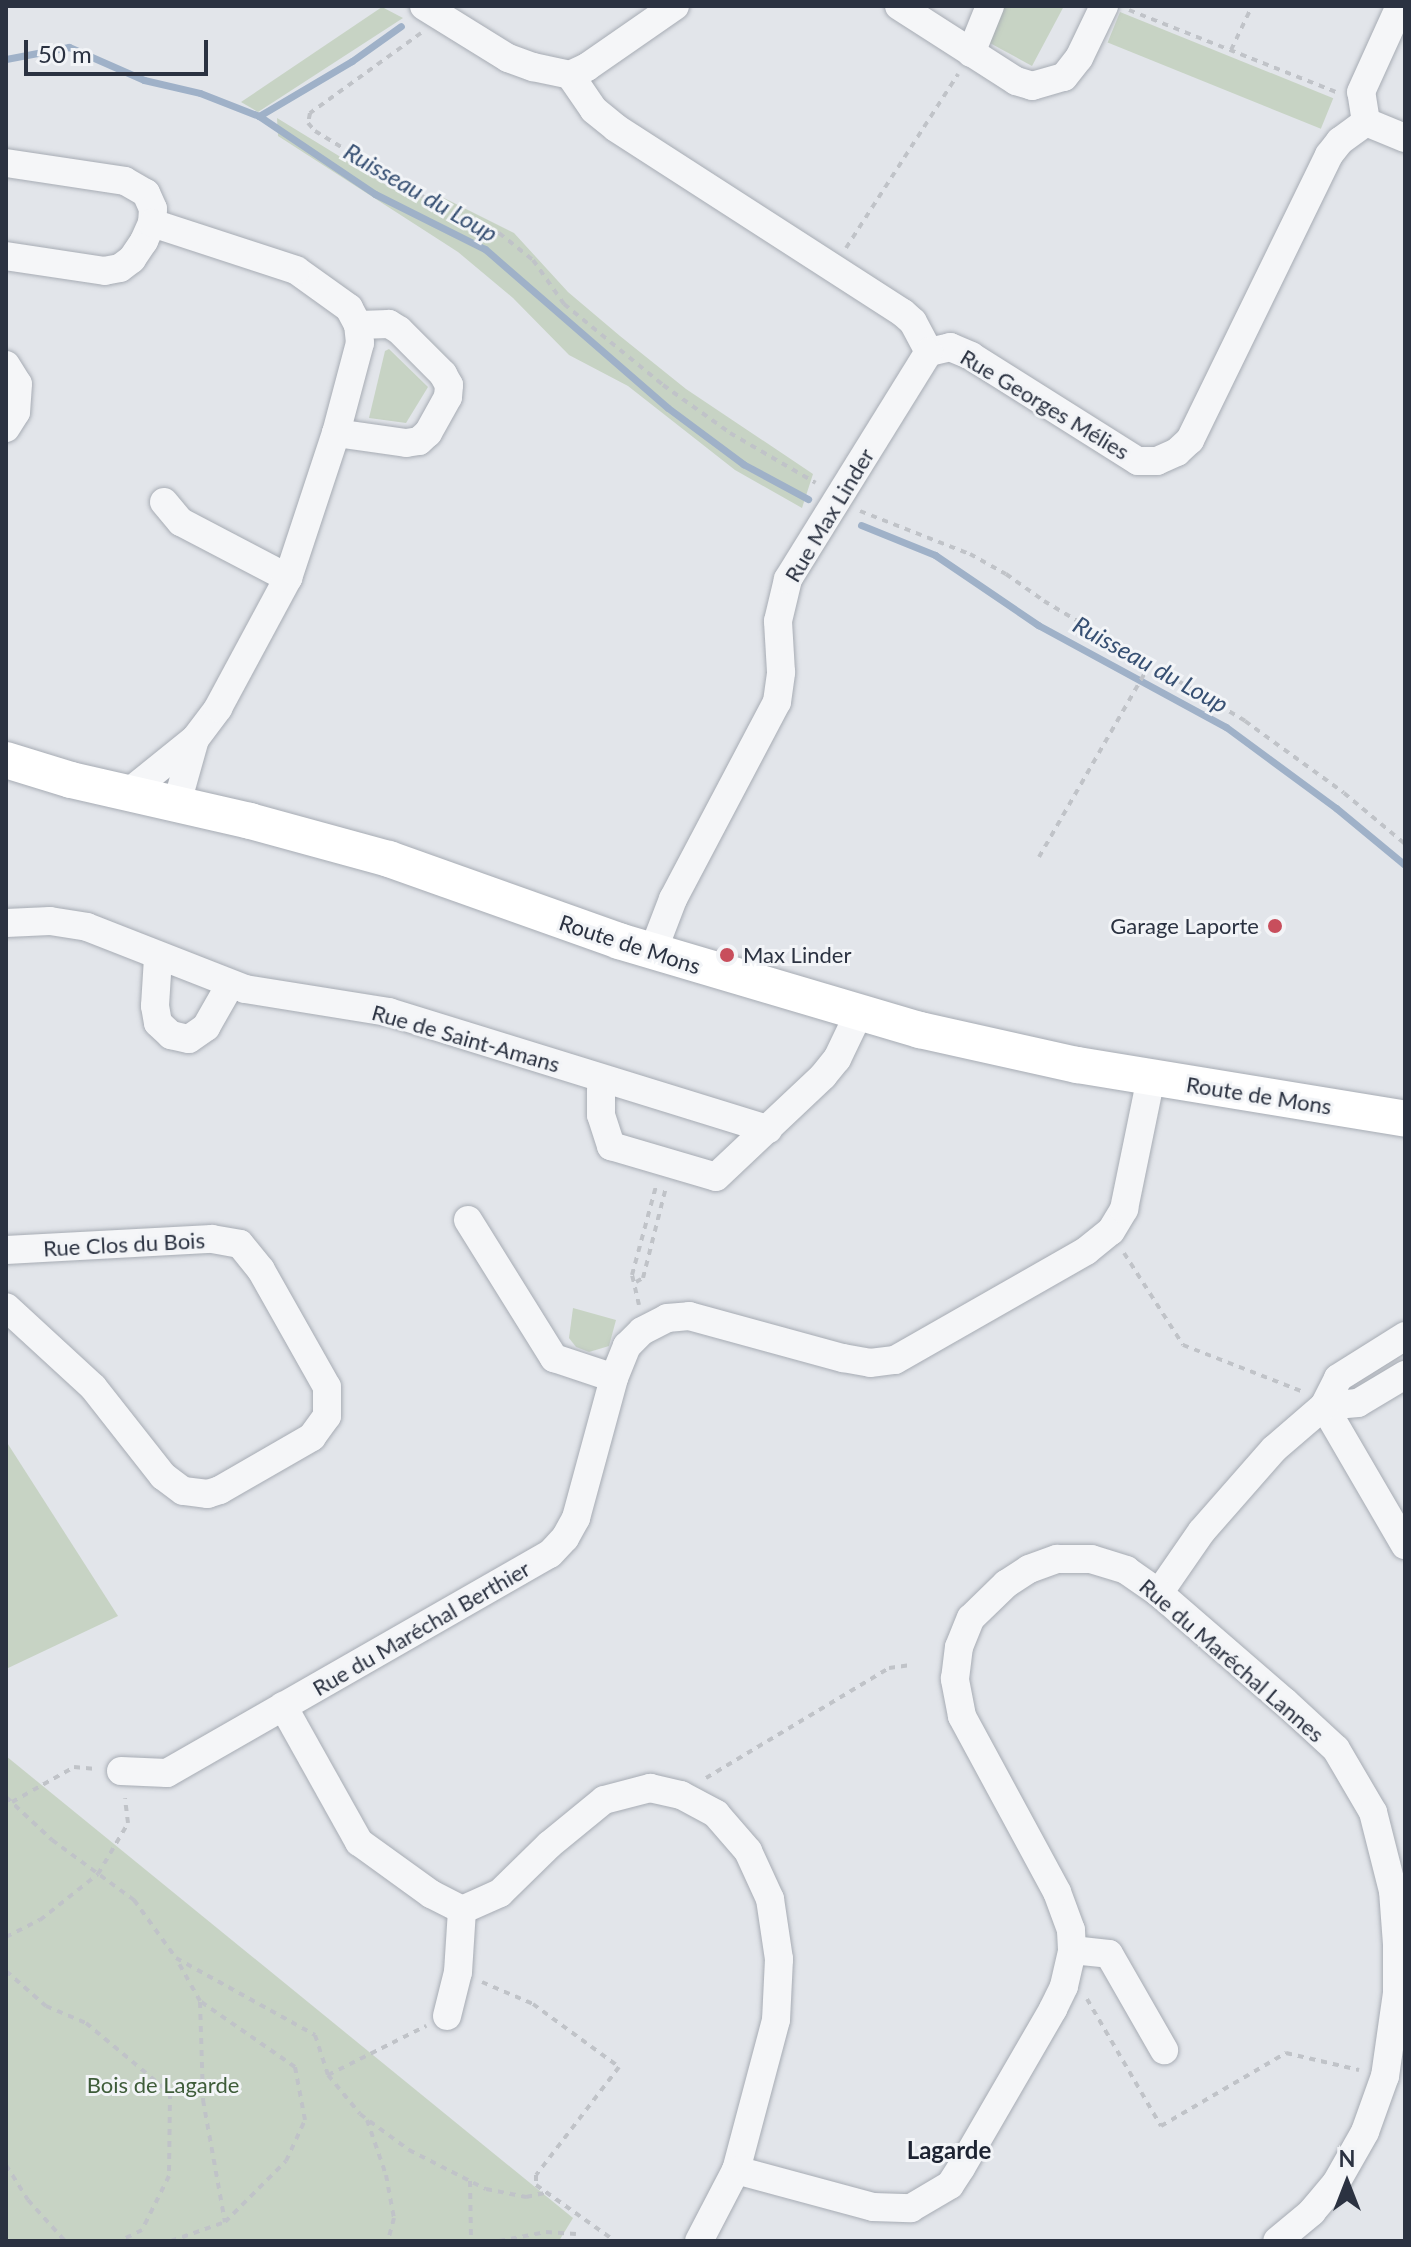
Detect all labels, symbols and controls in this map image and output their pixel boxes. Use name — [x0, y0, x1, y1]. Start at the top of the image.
scale bar — [28, 24, 212, 74]
text: 50 m — [38, 39, 92, 68]
water label: Ruisseau du Loup — [339, 136, 503, 248]
street label: Rue Georges Mélies — [956, 343, 1134, 465]
street label: Rue Max Linder — [779, 443, 879, 587]
water label: Ruisseau du Loup — [1069, 610, 1233, 718]
street label: Route de Mons — [556, 909, 704, 979]
place label: Garage Laporte — [1110, 913, 1259, 939]
marker: Garage Laporte — [1266, 917, 1284, 935]
place label: Max Linder — [743, 942, 851, 968]
marker: Max Linder — [718, 946, 736, 964]
street label: Rue de Saint-Amans — [369, 999, 563, 1077]
street label: Route de Mons — [1184, 1070, 1334, 1120]
street label: Rue Clos du Bois — [42, 1227, 206, 1261]
street label: Rue du Maréchal Berthier — [308, 1555, 534, 1701]
street label: Rue du Maréchal Lannes — [1134, 1573, 1330, 1747]
park label: Bois de Lagarde — [87, 2072, 239, 2098]
district label: Lagarde — [907, 2136, 991, 2164]
north arrow — [1307, 2143, 1387, 2223]
text: N — [1339, 2145, 1355, 2172]

